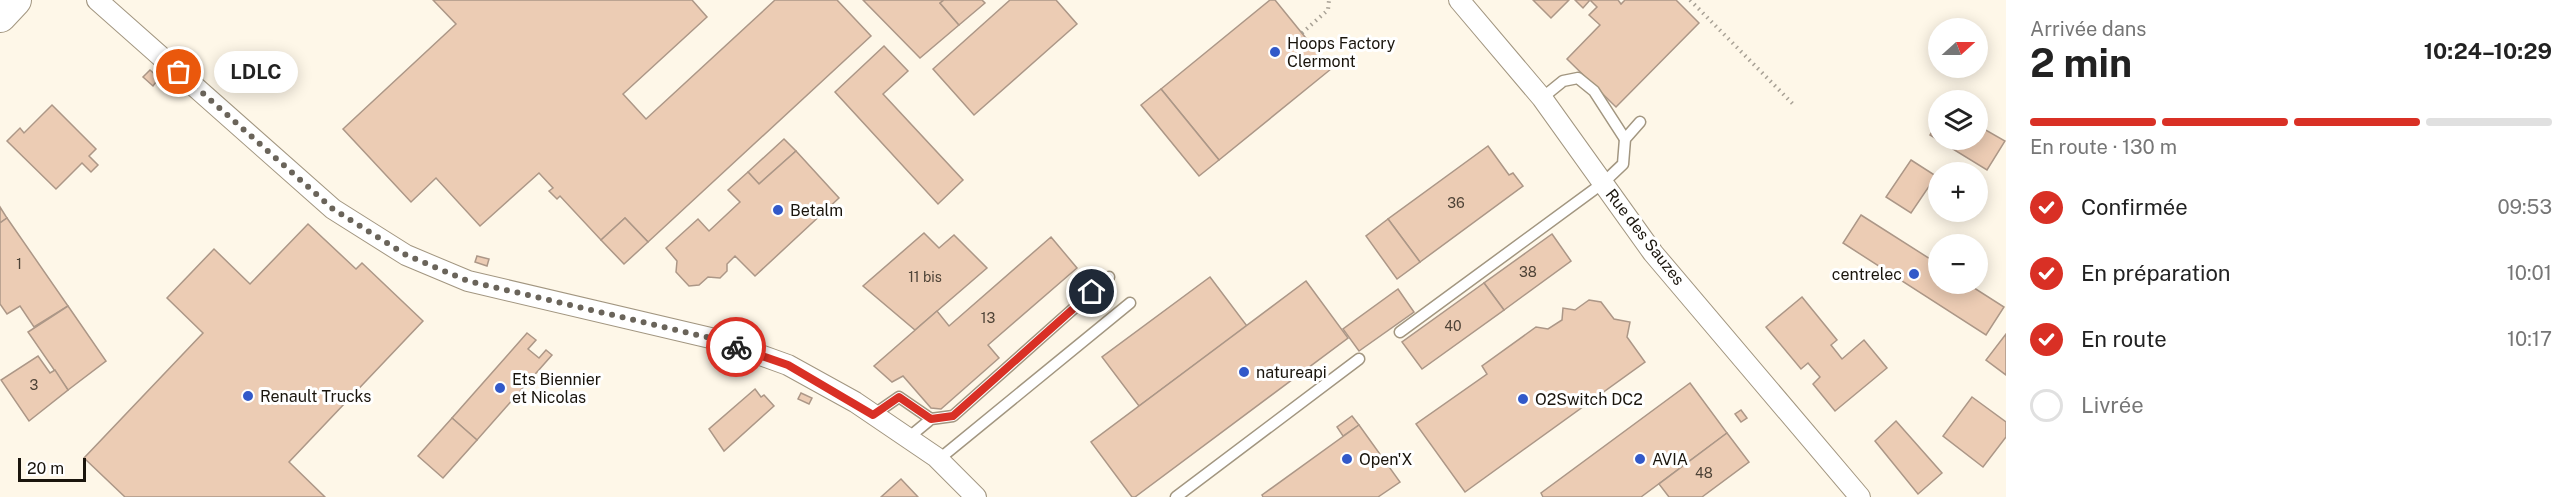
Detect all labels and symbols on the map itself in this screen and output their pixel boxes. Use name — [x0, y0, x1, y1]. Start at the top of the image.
north arrow — [1928, 18, 1988, 78]
place label: Hoops Factory Clermont — [1287, 34, 1396, 71]
marker: Hoops Factory Clermont — [1268, 45, 1282, 59]
pin — [153, 46, 204, 97]
callout: LDLC — [215, 51, 299, 93]
street label: Rue des Sauzes — [1602, 185, 1688, 289]
house number: 36 — [1447, 195, 1465, 211]
place label: Betalm — [790, 201, 843, 220]
marker: Betalm — [771, 203, 785, 217]
house number: 1 — [16, 256, 22, 272]
house number: 38 — [1519, 264, 1537, 280]
place label: centrelec — [1832, 265, 1902, 284]
pin — [1066, 266, 1117, 317]
marker: centrelec — [1907, 267, 1921, 281]
house number: 11 bis — [908, 269, 942, 285]
house number: 13 — [981, 310, 995, 326]
courier — [706, 317, 766, 377]
house number: 40 — [1444, 318, 1462, 334]
place label: natureapi — [1256, 363, 1327, 382]
marker: natureapi — [1237, 365, 1251, 379]
place label: Ets Biennier et Nicolas — [512, 370, 601, 407]
house number: 3 — [30, 377, 39, 393]
marker: Ets Biennier et Nicolas — [493, 381, 507, 395]
place label: Renault Trucks — [260, 387, 371, 406]
marker: Renault Trucks — [241, 389, 255, 403]
place label: O2Switch DC2 — [1535, 390, 1643, 409]
marker: O2Switch DC2 — [1516, 392, 1530, 406]
place label: Open'X — [1359, 450, 1413, 469]
place label: AVIA — [1652, 450, 1688, 469]
marker: Open'X — [1340, 452, 1354, 466]
marker: AVIA — [1633, 452, 1647, 466]
scale bar — [18, 455, 86, 482]
house number: 48 — [1695, 465, 1713, 481]

